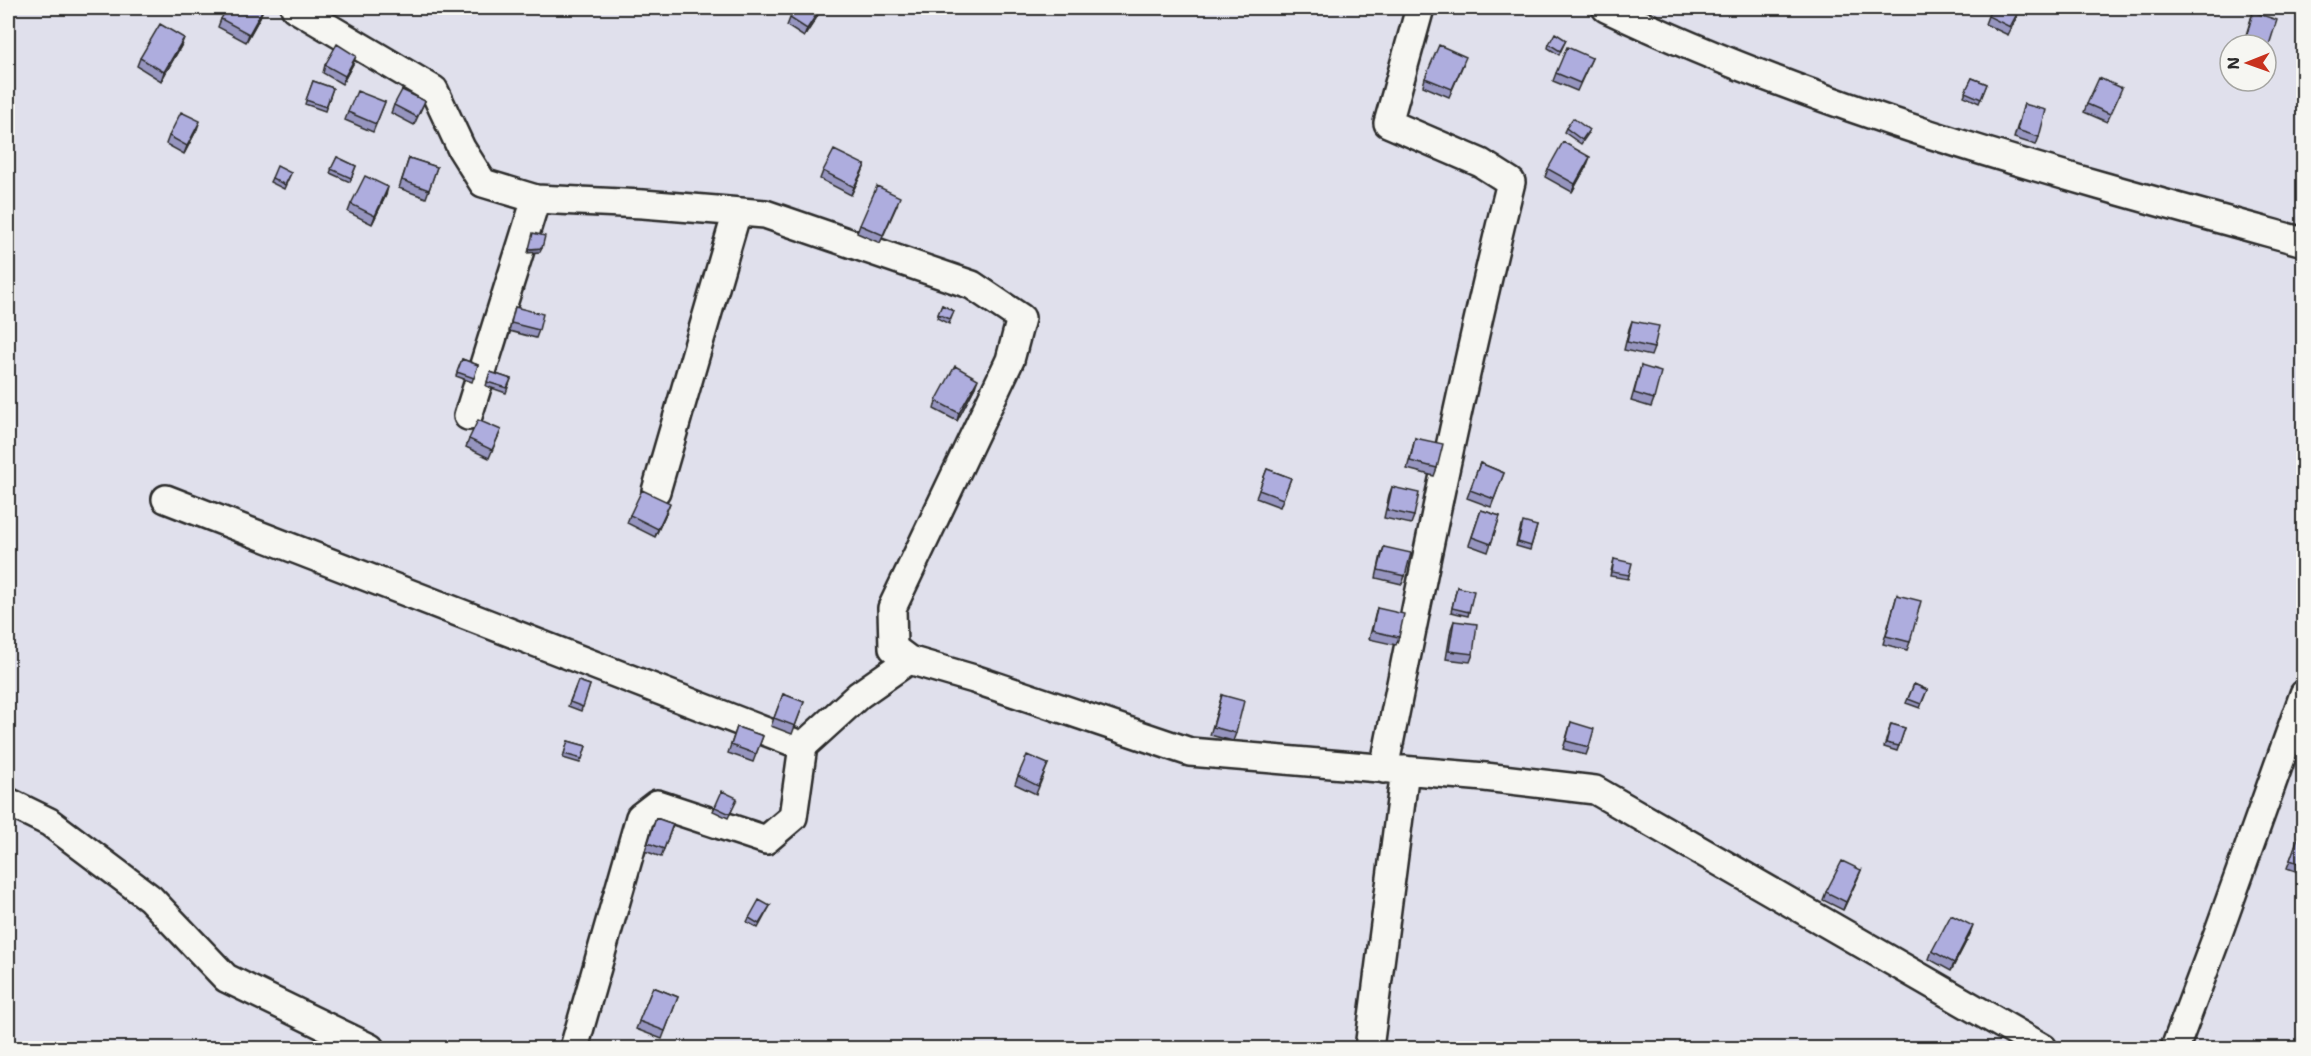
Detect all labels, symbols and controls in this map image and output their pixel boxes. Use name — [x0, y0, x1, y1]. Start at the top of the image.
north arrow — [2218, 33, 2278, 93]
text: N — [2223, 57, 2244, 70]

